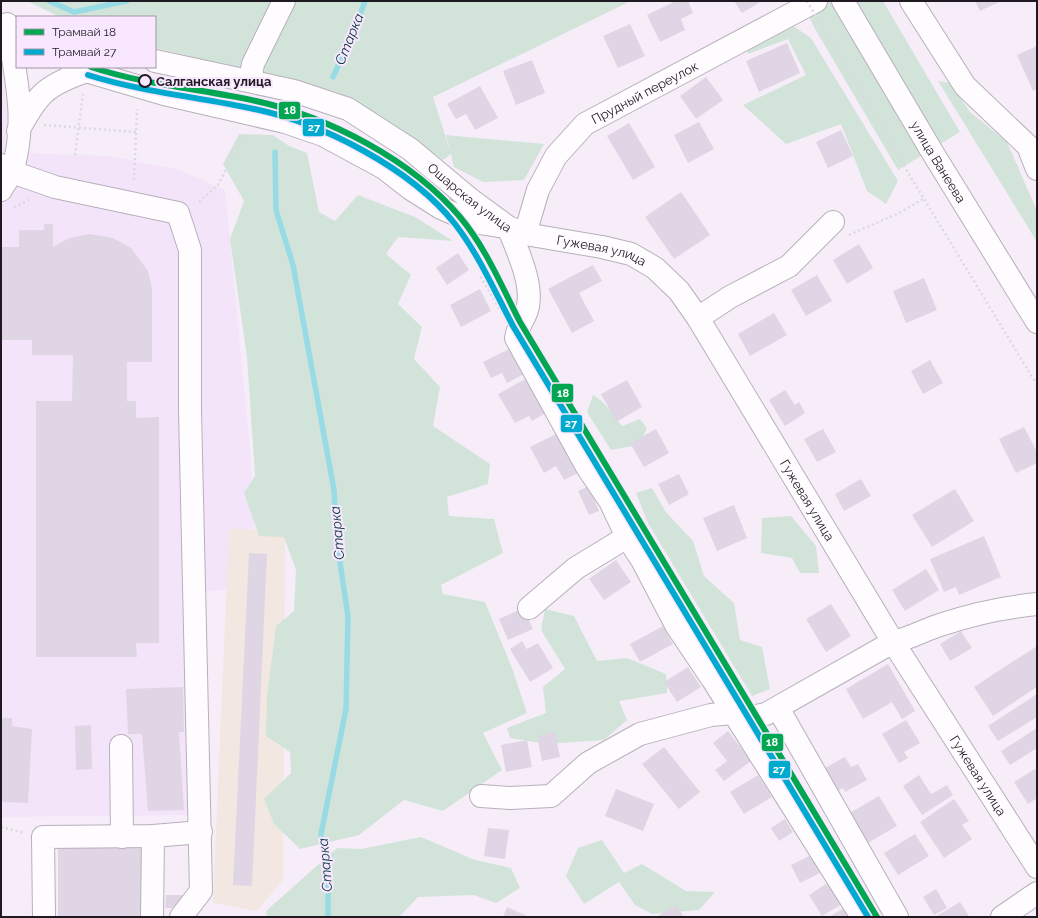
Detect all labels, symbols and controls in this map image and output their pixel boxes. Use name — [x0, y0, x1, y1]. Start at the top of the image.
water label: Старка — [331, 11, 367, 67]
legend — [16, 16, 156, 68]
text: Трамвай 18 — [52, 25, 116, 39]
text: Трамвай 27 — [52, 45, 117, 59]
street label: Прудный переулок — [589, 58, 701, 127]
marker: Салганская улица — [138, 74, 152, 88]
place label: Салганская улица — [156, 74, 272, 89]
line badge: 18 — [278, 101, 301, 120]
text: 18 — [284, 104, 296, 117]
line badge: 27 — [302, 118, 325, 137]
street label: улица Ванеева — [908, 118, 969, 206]
text: 27 — [308, 121, 321, 134]
street label: Ошарская улица — [425, 160, 515, 235]
street label: Гужевая улица — [555, 232, 649, 269]
line badge: 18 — [551, 383, 574, 403]
text: 18 — [557, 387, 569, 400]
line badge: 27 — [560, 414, 583, 433]
text: 27 — [565, 417, 578, 430]
street label: Гужевая улица — [777, 457, 837, 544]
water label: Старка — [327, 505, 347, 561]
line badge: 18 — [761, 733, 784, 752]
street label: Гужевая улица — [947, 733, 1009, 818]
text: 18 — [766, 736, 778, 749]
line badge: 27 — [768, 760, 791, 779]
text: 27 — [773, 763, 786, 776]
water label: Старка — [315, 837, 335, 893]

